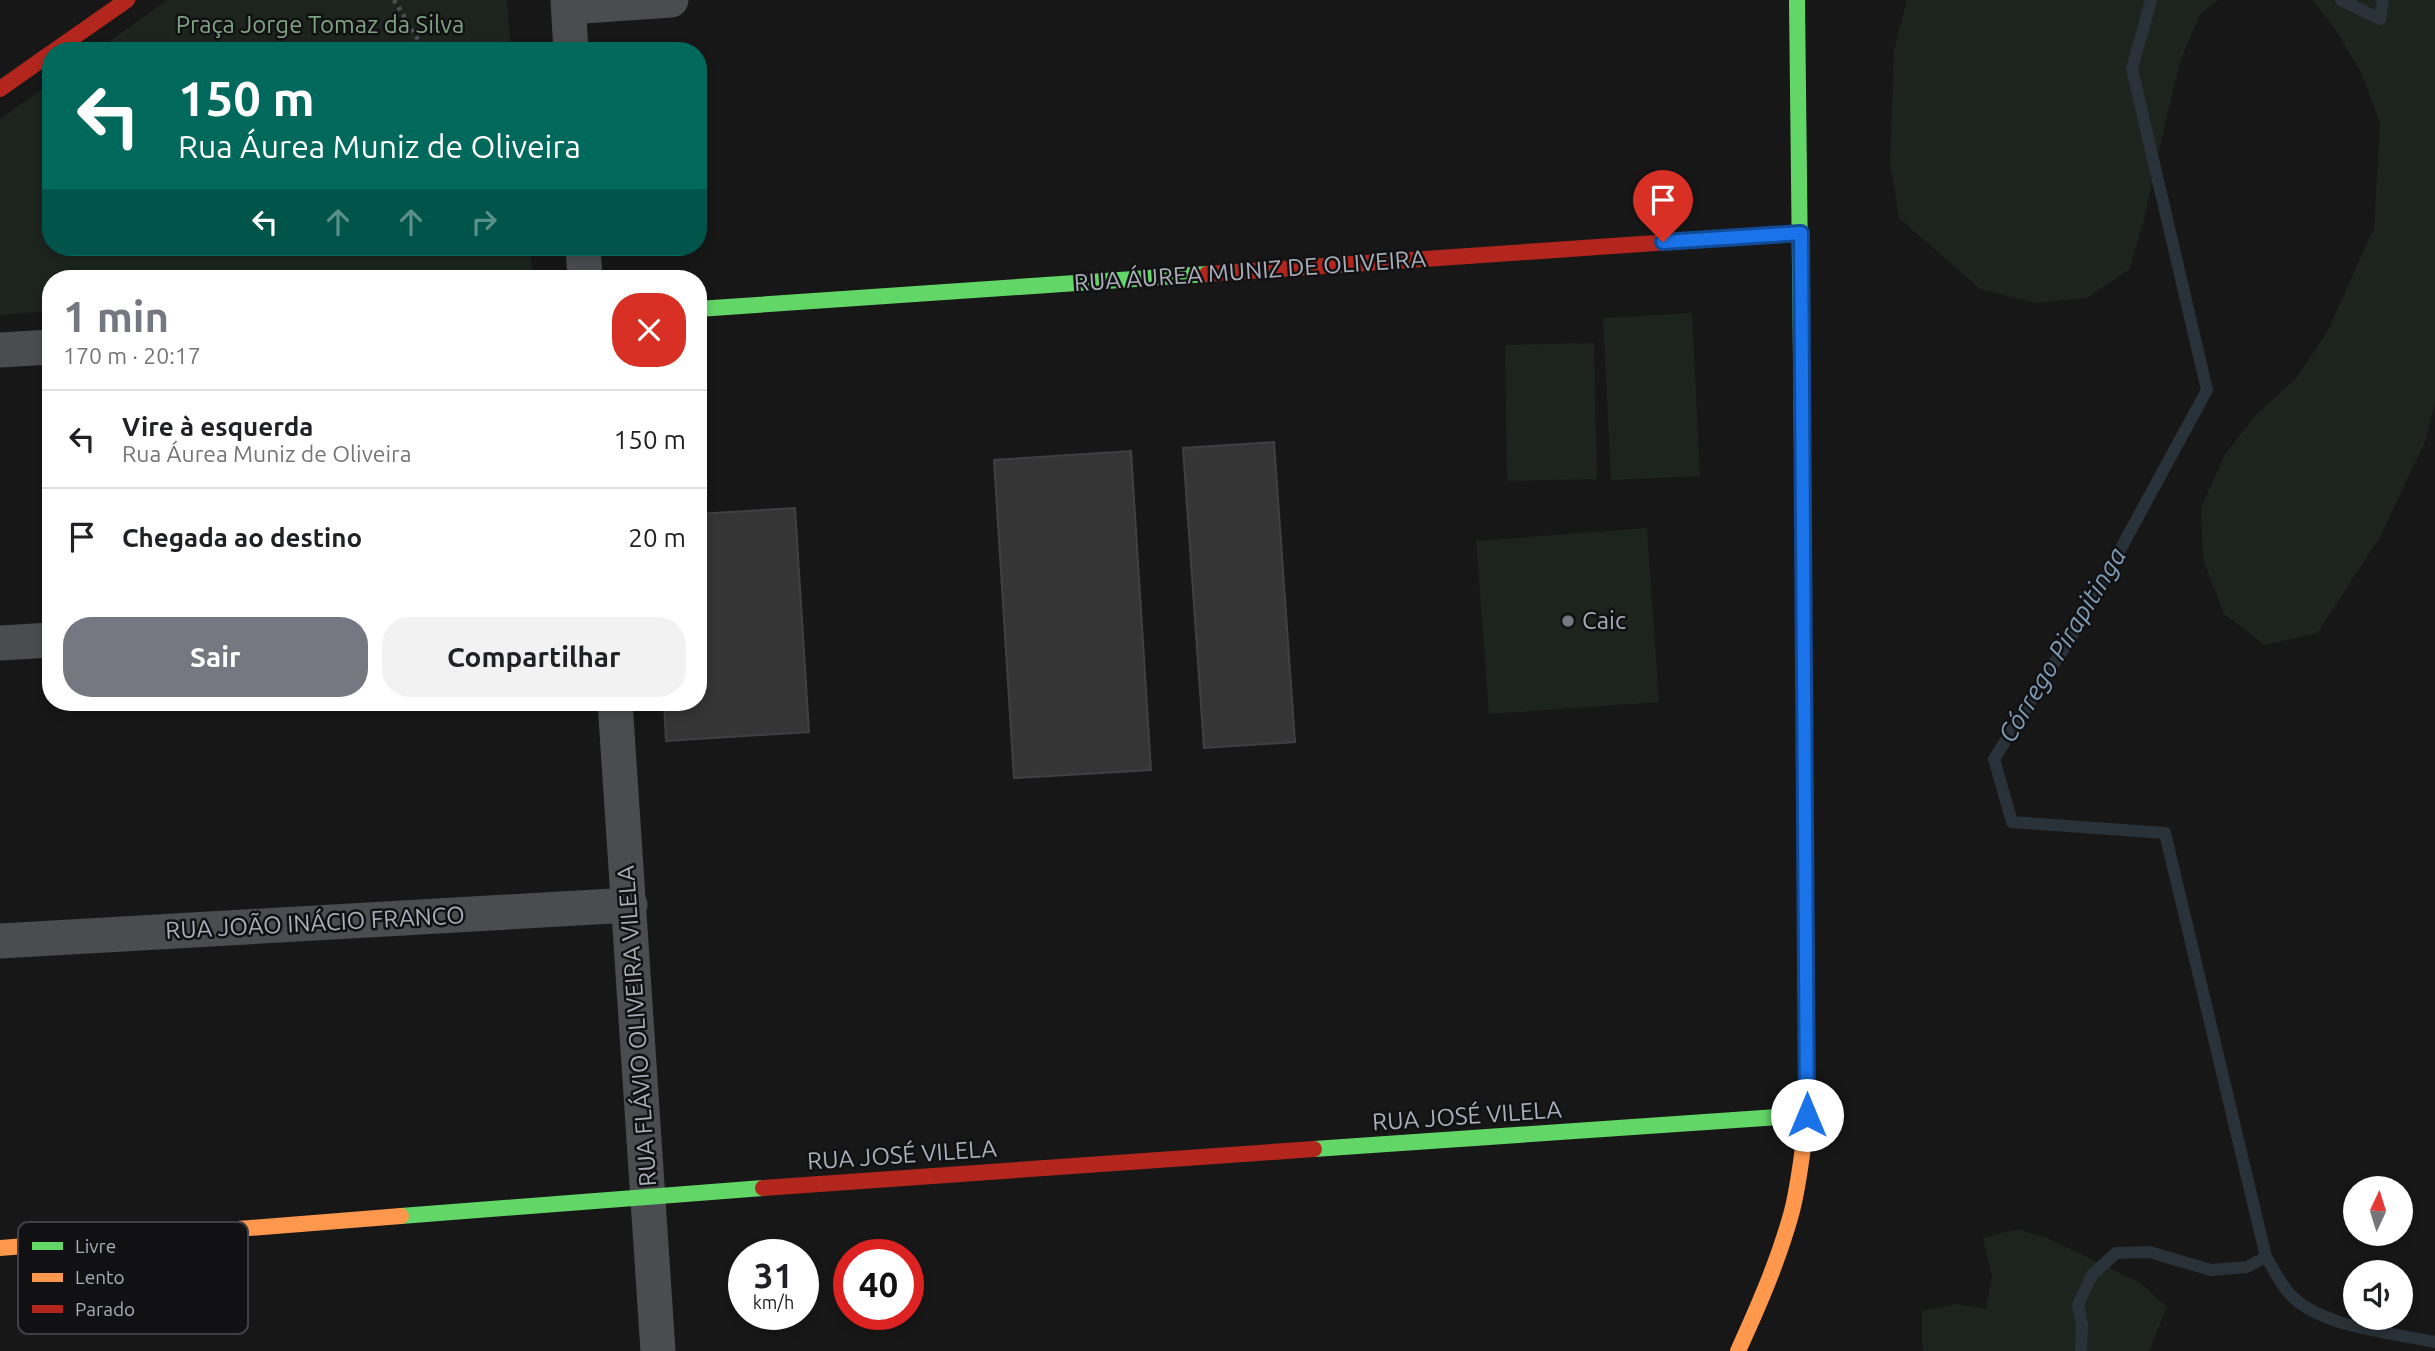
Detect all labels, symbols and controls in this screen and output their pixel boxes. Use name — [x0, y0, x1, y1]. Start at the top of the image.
park label: Praça Jorge Tomaz da Silva — [176, 11, 464, 38]
icon: left — [63, 70, 154, 161]
text: 150 m — [178, 70, 315, 125]
text: Rua Áurea Muniz de Oliveira — [178, 128, 581, 164]
pin — [1633, 170, 1693, 242]
icon: arrive — [1644, 181, 1682, 219]
icon: left — [246, 203, 284, 241]
icon: ahead — [319, 203, 357, 241]
icon: ahead — [392, 203, 430, 241]
icon: right — [465, 203, 503, 241]
street label: RUA ÁUREA MUNIZ DE OLIVEIRA — [1073, 244, 1427, 296]
text: 1 min — [63, 293, 169, 340]
button: close — [612, 293, 686, 367]
text: 170 m · 20:17 — [63, 343, 201, 368]
text: Vire à esquerda — [122, 412, 313, 441]
icon: left — [63, 420, 101, 458]
text: 150 m — [614, 425, 686, 454]
text: Rua Áurea Muniz de Oliveira — [122, 441, 412, 466]
icon: arrive — [63, 518, 101, 556]
text: Chegada ao destino — [122, 523, 362, 552]
text: 20 m — [628, 523, 686, 552]
water label: Córrego Pirapitinga — [1992, 542, 2131, 747]
place label: Caic — [1582, 607, 1626, 634]
marker: Caic — [1560, 613, 1576, 629]
button: Sair — [63, 617, 368, 697]
button: Compartilhar — [382, 617, 686, 697]
street label: RUA FLÁVIO OLIVEIRA VILELA — [611, 864, 661, 1188]
street label: RUA JOÃO INÁCIO FRANCO — [165, 900, 465, 944]
position arrow — [1770, 1078, 1844, 1152]
street label: RUA JOSÉ VILELA — [1371, 1094, 1563, 1136]
street label: RUA JOSÉ VILELA — [806, 1133, 998, 1175]
north arrow — [2343, 1176, 2413, 1246]
map controls — [2343, 1176, 2413, 1330]
legend — [18, 1222, 248, 1334]
text: Livre — [75, 1235, 116, 1257]
speed limit sign: 40 — [833, 1239, 924, 1330]
text: 31 — [754, 1255, 793, 1295]
button: sound — [2343, 1260, 2413, 1330]
text: Lento — [75, 1266, 125, 1288]
text: km/h — [753, 1292, 794, 1312]
text: Parado — [75, 1298, 135, 1320]

